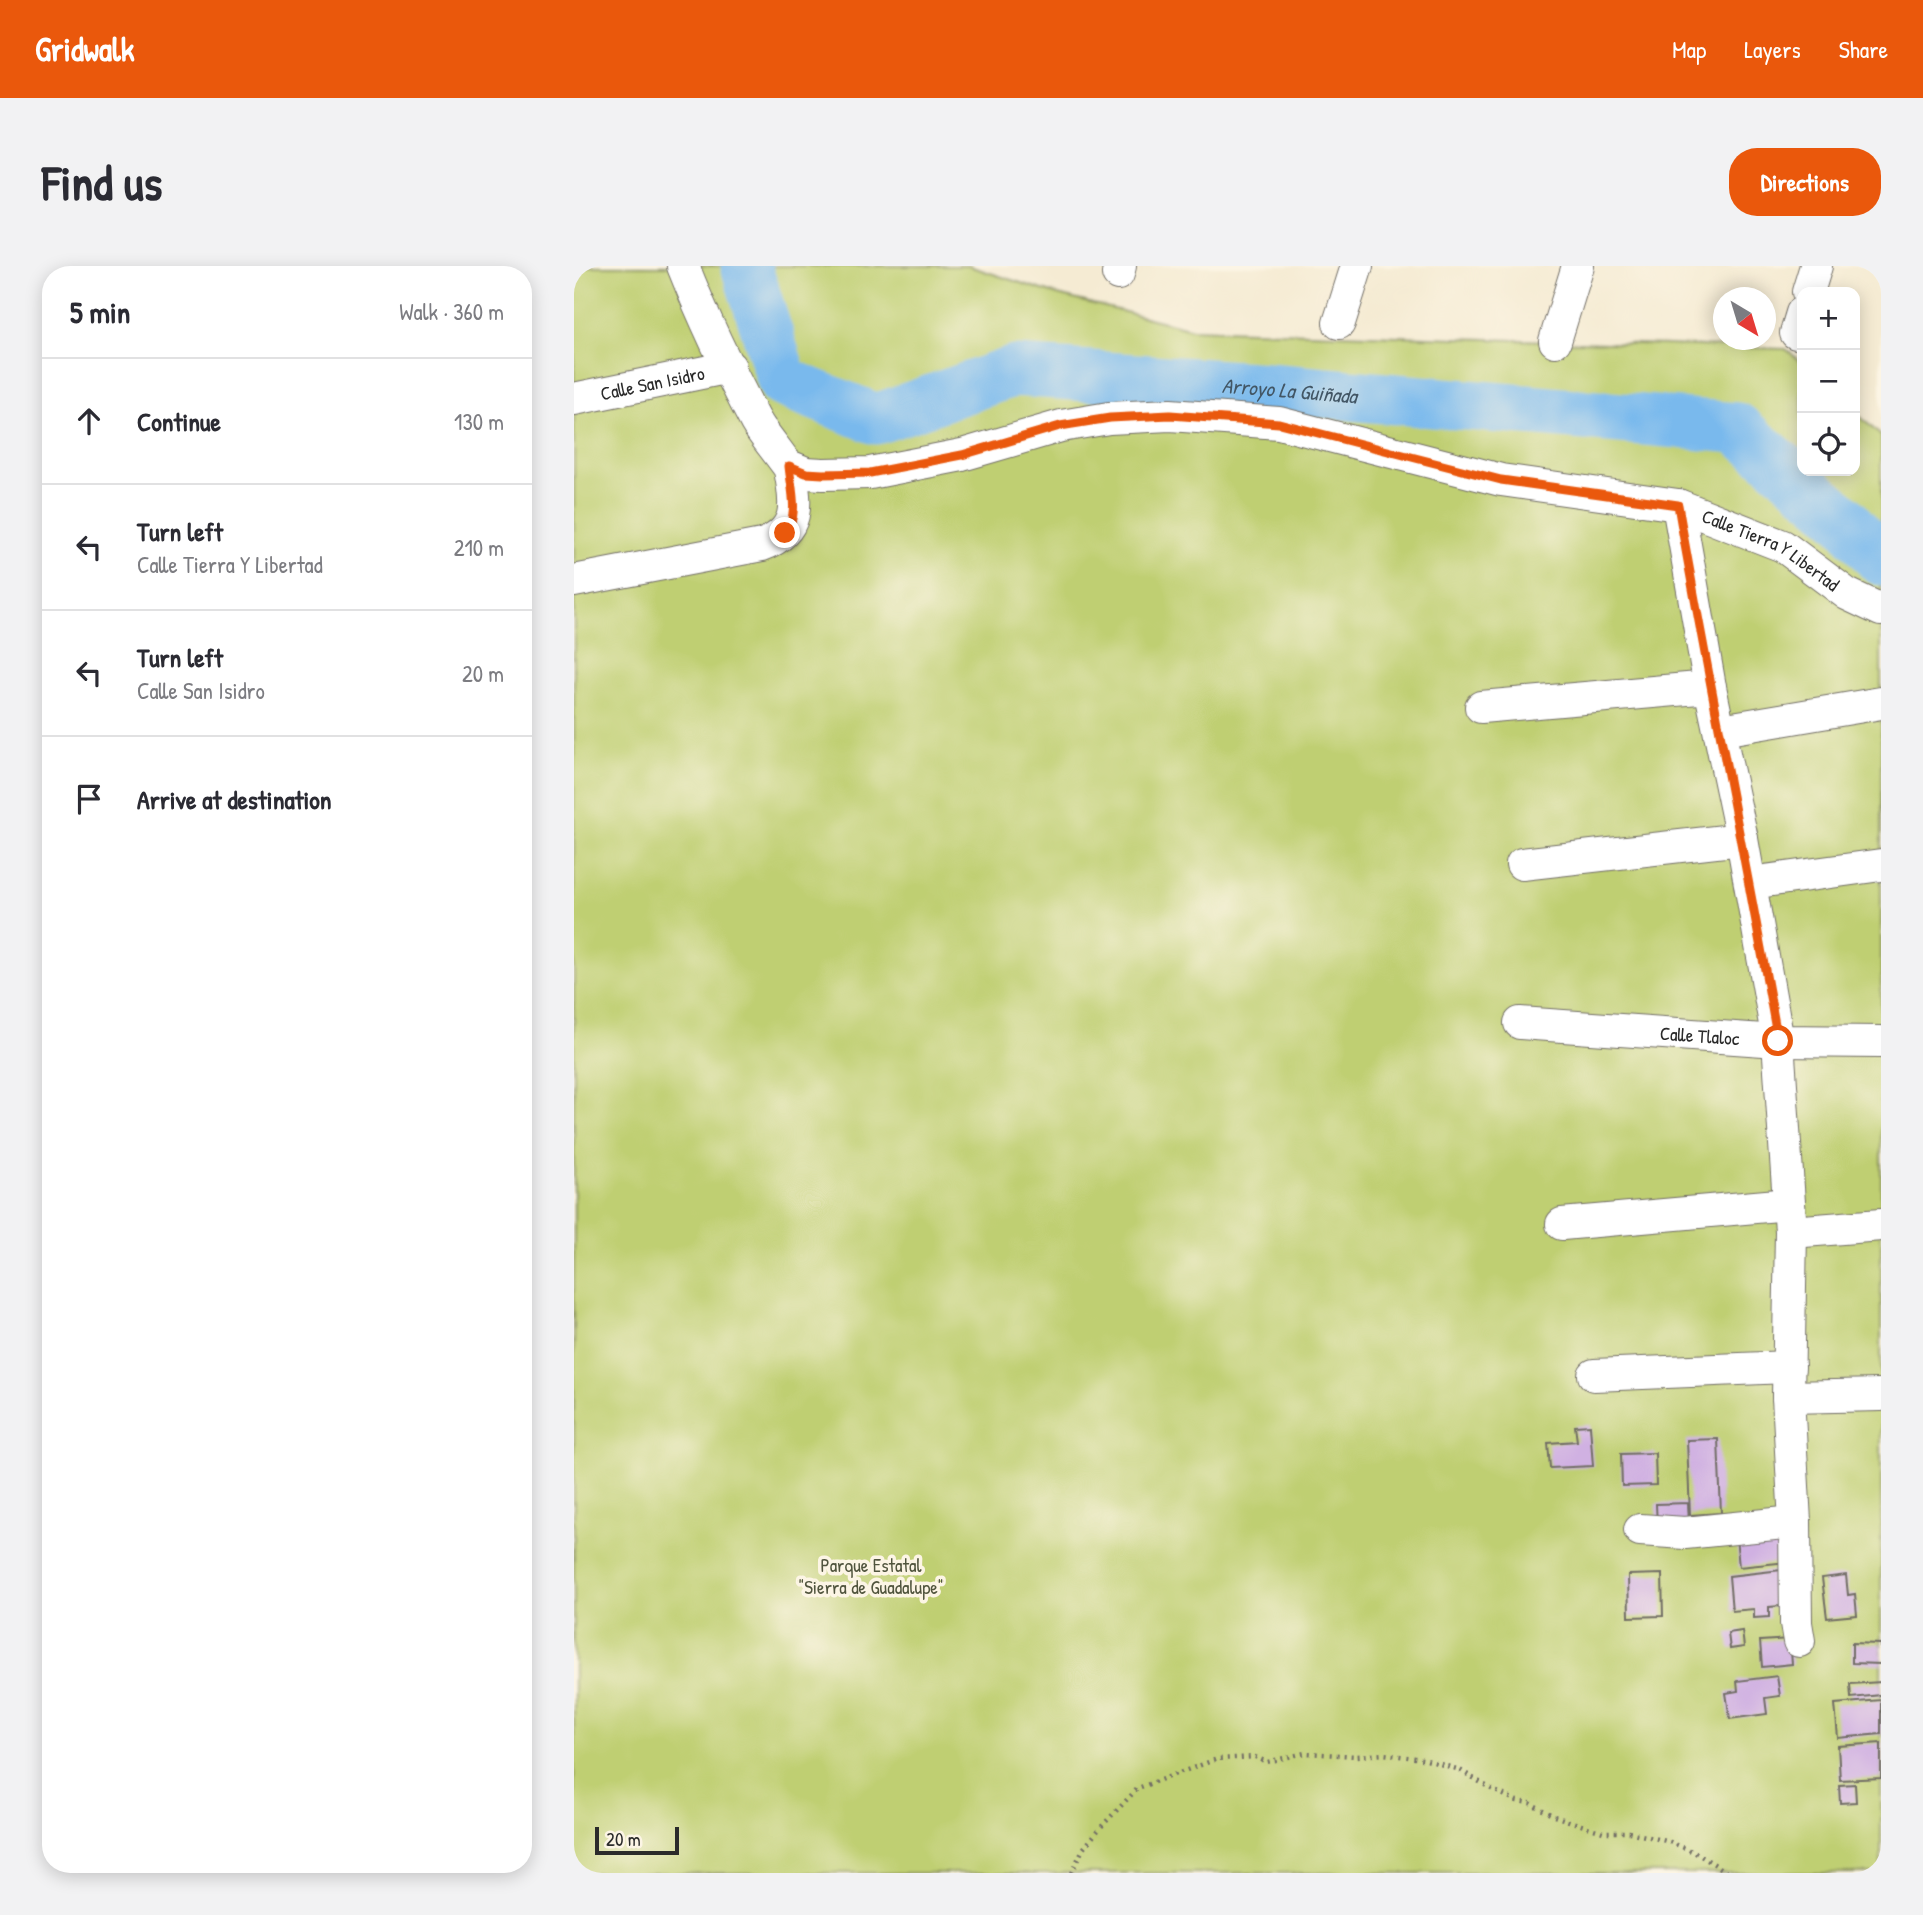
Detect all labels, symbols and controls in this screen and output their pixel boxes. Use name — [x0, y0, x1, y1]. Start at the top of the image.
text: Gridwalk — [35, 27, 135, 71]
text: Map — [1672, 33, 1706, 65]
text: Layers — [1744, 33, 1801, 65]
text: Share — [1839, 33, 1888, 65]
button: Directions — [1729, 148, 1881, 216]
text: Find us — [42, 149, 162, 215]
north arrow — [1713, 287, 1776, 350]
map controls — [1797, 287, 1860, 476]
button: + — [1797, 287, 1860, 350]
text: 5 min — [70, 292, 130, 332]
text: Walk · 360 m — [399, 296, 504, 327]
button: − — [1797, 350, 1860, 413]
street label: Calle San Isidro — [598, 360, 707, 406]
water label: Arroyo La Guiñada — [1221, 370, 1361, 410]
icon: ahead — [70, 402, 108, 440]
text: Continue — [137, 404, 221, 439]
text: 130 m — [454, 406, 504, 437]
button: locate — [1797, 413, 1860, 476]
street label: Calle Tierra Y Libertad — [1698, 503, 1845, 597]
text: Turn left — [137, 514, 223, 549]
route end — [769, 517, 800, 548]
icon: left — [70, 528, 108, 566]
text: 210 m — [454, 532, 504, 563]
text: Calle Tierra Y Libertad — [137, 549, 323, 580]
text: Turn left — [137, 640, 223, 675]
icon: left — [70, 654, 108, 692]
text: 20 m — [462, 658, 504, 689]
text: Calle San Isidro — [137, 675, 265, 706]
icon: arrive — [70, 780, 108, 818]
text: Arrive at destination — [137, 782, 332, 817]
street label: Calle Tlaloc — [1659, 1020, 1741, 1051]
route start — [1762, 1025, 1793, 1056]
park label: Parque Estatal "Sierra de Guadalupe" — [798, 1552, 944, 1600]
scale bar — [595, 1824, 679, 1856]
text: 20 m — [606, 1826, 641, 1852]

